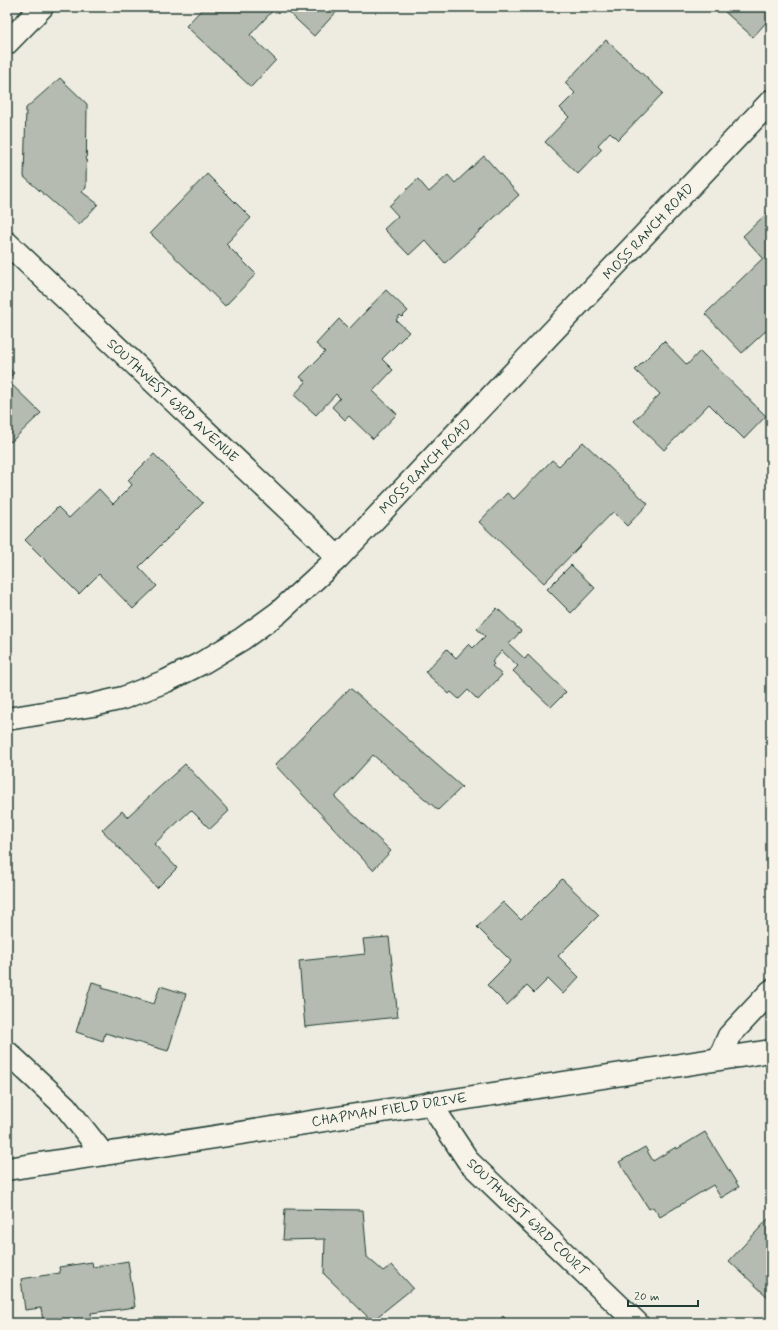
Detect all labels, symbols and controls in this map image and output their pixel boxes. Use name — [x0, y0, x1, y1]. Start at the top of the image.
street label: MOSS RANCH ROAD — [599, 180, 698, 284]
street label: SOUTHWEST 63RD AVENUE — [103, 335, 242, 466]
street label: MOSS RANCH ROAD — [376, 415, 476, 518]
street label: CHAPMAN FIELD DRIVE — [310, 1089, 468, 1131]
street label: SOUTHWEST 63RD COURT — [462, 1155, 592, 1281]
scale bar — [628, 1282, 698, 1308]
text: 20 m — [634, 1289, 660, 1305]

